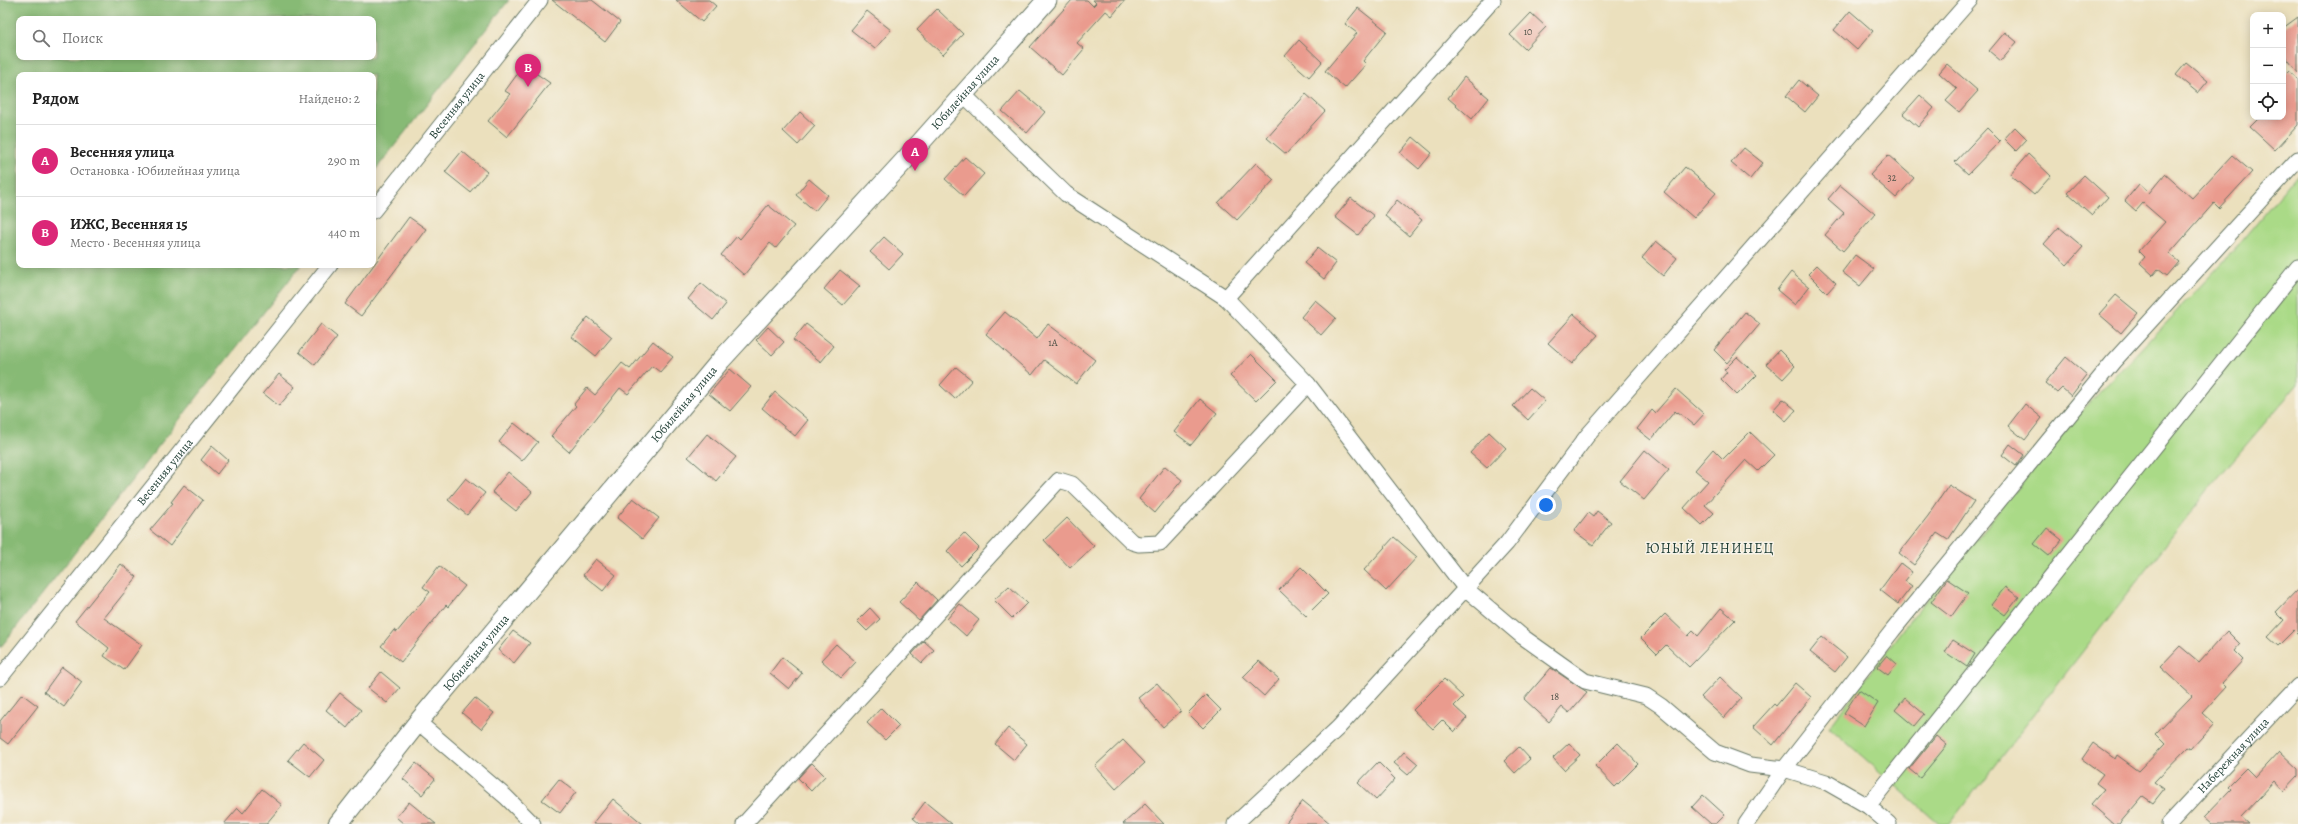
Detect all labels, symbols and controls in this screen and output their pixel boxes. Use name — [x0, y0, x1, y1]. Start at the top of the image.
map controls — [2250, 12, 2286, 120]
button: + — [2250, 12, 2286, 48]
search box — [16, 16, 376, 60]
house number: 10 — [1524, 25, 1532, 38]
icon: search — [30, 27, 52, 49]
text: Поиск — [62, 28, 103, 48]
button: − — [2250, 48, 2286, 84]
street label: Юбилейная улица — [927, 51, 1003, 133]
pin: B — [515, 54, 541, 87]
street label: Весенняя улица — [425, 68, 489, 142]
button: locate — [2250, 84, 2286, 120]
text: Рядом — [32, 87, 79, 110]
text: Найдено: 2 — [299, 90, 360, 107]
pin: A — [902, 138, 928, 171]
text: Весенняя улица — [70, 142, 174, 162]
text: A — [41, 152, 49, 169]
text: 290 m — [328, 152, 360, 169]
text: Остановка · Юбилейная улица — [70, 162, 240, 179]
house number: 32 — [1888, 171, 1897, 184]
text: ИЖС, Весенняя 15 — [70, 214, 188, 234]
text: B — [41, 224, 49, 241]
text: 440 m — [328, 224, 360, 241]
text: Место · Весенняя улица — [70, 234, 201, 251]
house number: 1А — [1048, 336, 1058, 349]
street label: Юбилейная улица — [647, 362, 721, 446]
street label: Весенняя улица — [133, 434, 197, 509]
your location — [1536, 495, 1556, 515]
district label: ЮНЫЙ ЛЕНИНЕЦ — [1646, 539, 1774, 558]
street label: Юбилейная улица — [439, 611, 513, 694]
house number: 18 — [1551, 690, 1559, 703]
street label: Набережная улица — [2194, 714, 2273, 797]

